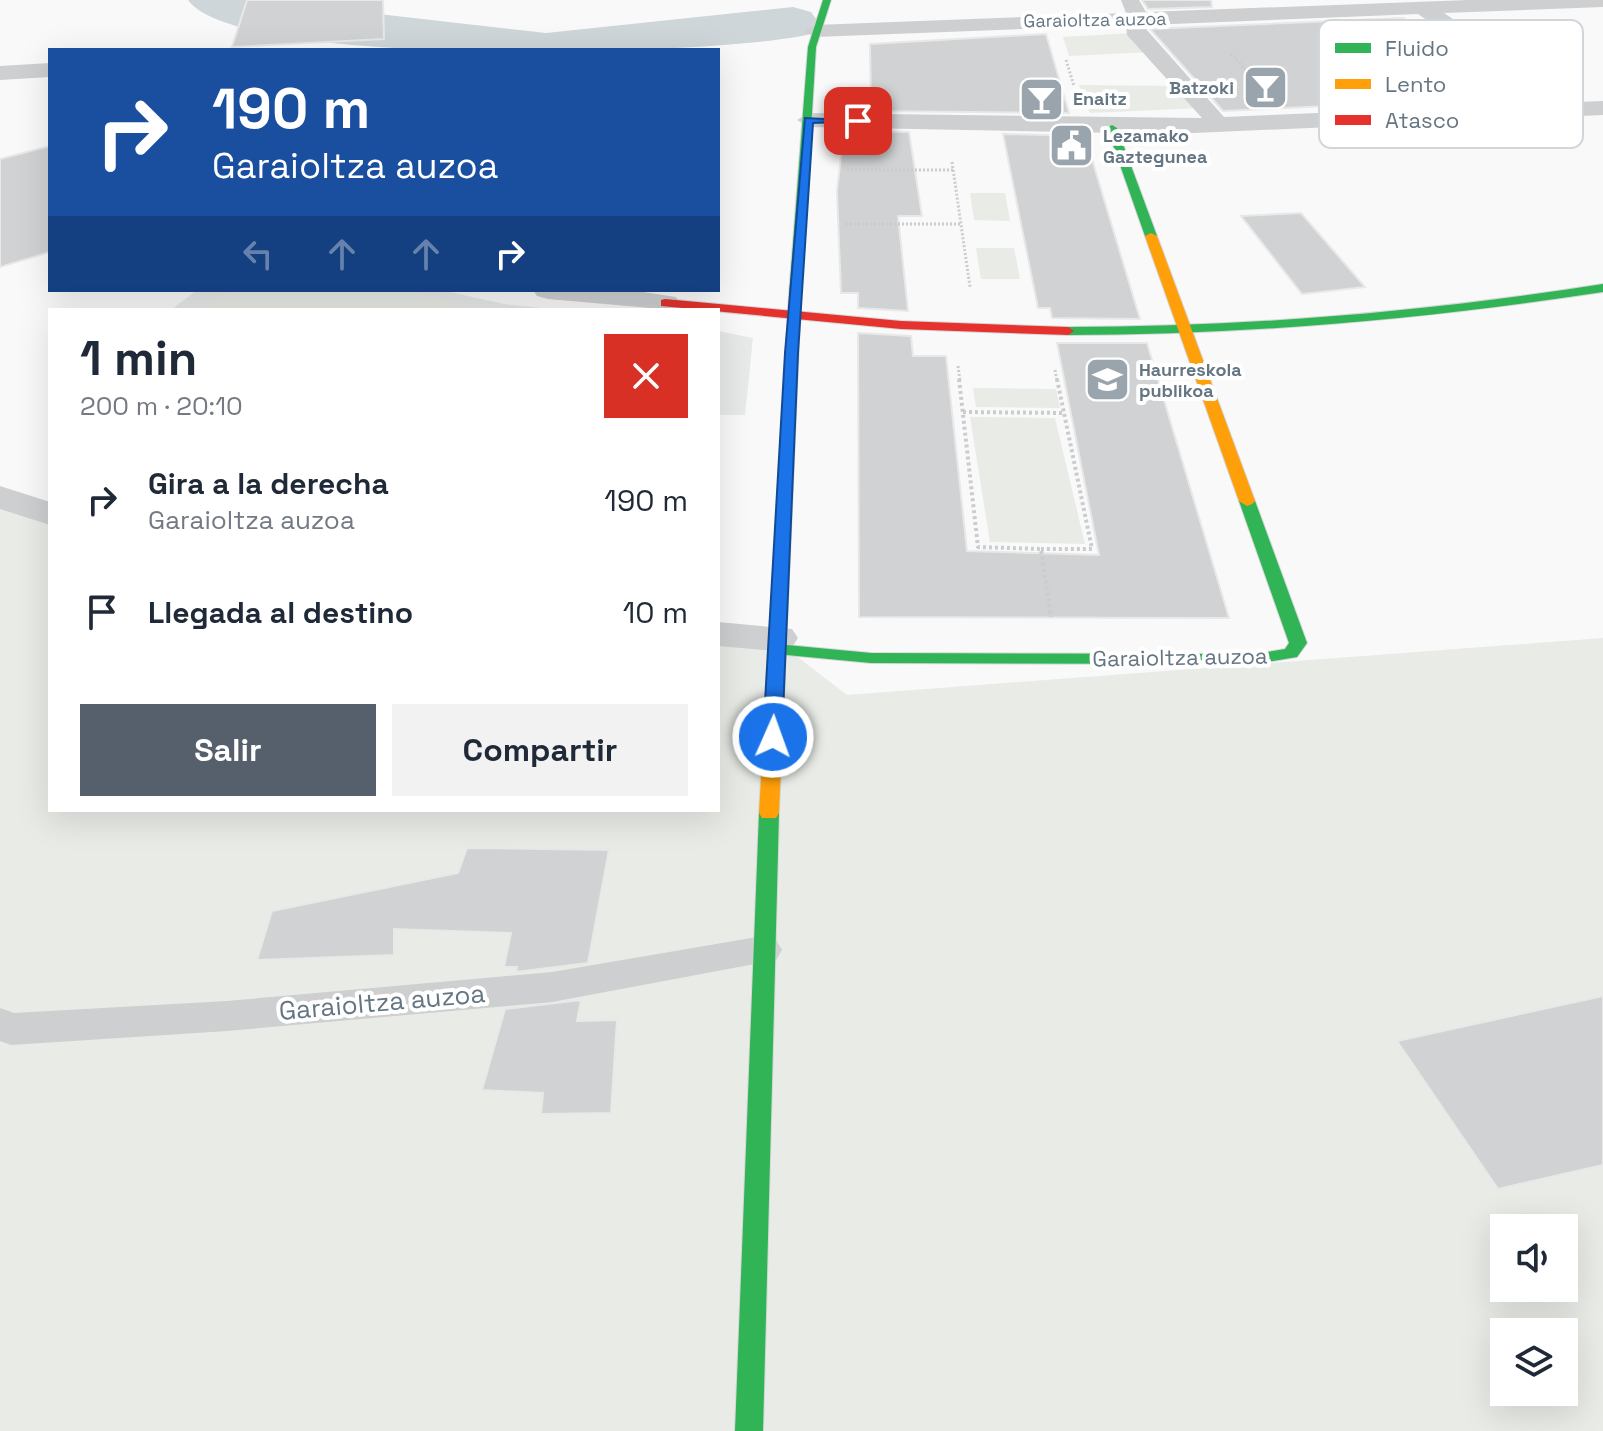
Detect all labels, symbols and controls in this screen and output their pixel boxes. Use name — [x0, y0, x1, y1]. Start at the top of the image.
street label: Garaioltza auzoa — [1023, 7, 1167, 32]
legend — [1319, 20, 1583, 148]
text: Fluido — [1385, 34, 1449, 62]
bar icon: Batzoki — [1241, 64, 1289, 112]
text: Lento — [1385, 70, 1446, 98]
text: 190 m — [212, 73, 370, 144]
bar icon: Enaitz — [1018, 75, 1066, 123]
place label: Batzoki — [1169, 76, 1234, 99]
icon: right — [80, 80, 184, 184]
pin — [824, 87, 892, 155]
place label: Enaitz — [1073, 87, 1127, 110]
icon: arrive — [836, 99, 880, 143]
text: Atasco — [1385, 106, 1459, 134]
public building icon: Lezamako Gaztegunea — [1048, 122, 1096, 170]
place label: Lezamako Gaztegunea — [1103, 124, 1208, 168]
text: Garaioltza auzoa — [212, 143, 498, 189]
icon: left — [236, 232, 280, 276]
icon: ahead — [320, 232, 364, 276]
icon: ahead — [404, 232, 448, 276]
icon: right — [488, 232, 532, 276]
text: 1 min — [80, 328, 197, 389]
button: close — [604, 334, 688, 418]
school or university icon: Haurreskola publikoa — [1084, 356, 1132, 404]
place label: Haurreskola publikoa — [1139, 358, 1242, 402]
text: 200 m · 20:10 — [80, 389, 243, 423]
text: Gira a la derecha — [148, 464, 389, 503]
icon: right — [80, 478, 124, 522]
text: 190 m — [604, 481, 688, 520]
text: Garaioltza auzoa — [148, 503, 355, 537]
icon: arrive — [80, 590, 124, 634]
text: Llegada al destino — [148, 593, 413, 632]
text: 10 m — [623, 593, 688, 632]
street label: Garaioltza auzoa — [1092, 641, 1268, 673]
position arrow — [731, 695, 815, 779]
button: Salir — [80, 704, 376, 796]
button: Compartir — [392, 704, 688, 796]
street label: Garaioltza auzoa — [277, 976, 487, 1028]
map controls — [1490, 1214, 1578, 1406]
button: sound — [1490, 1214, 1578, 1302]
button: layers — [1490, 1318, 1578, 1406]

